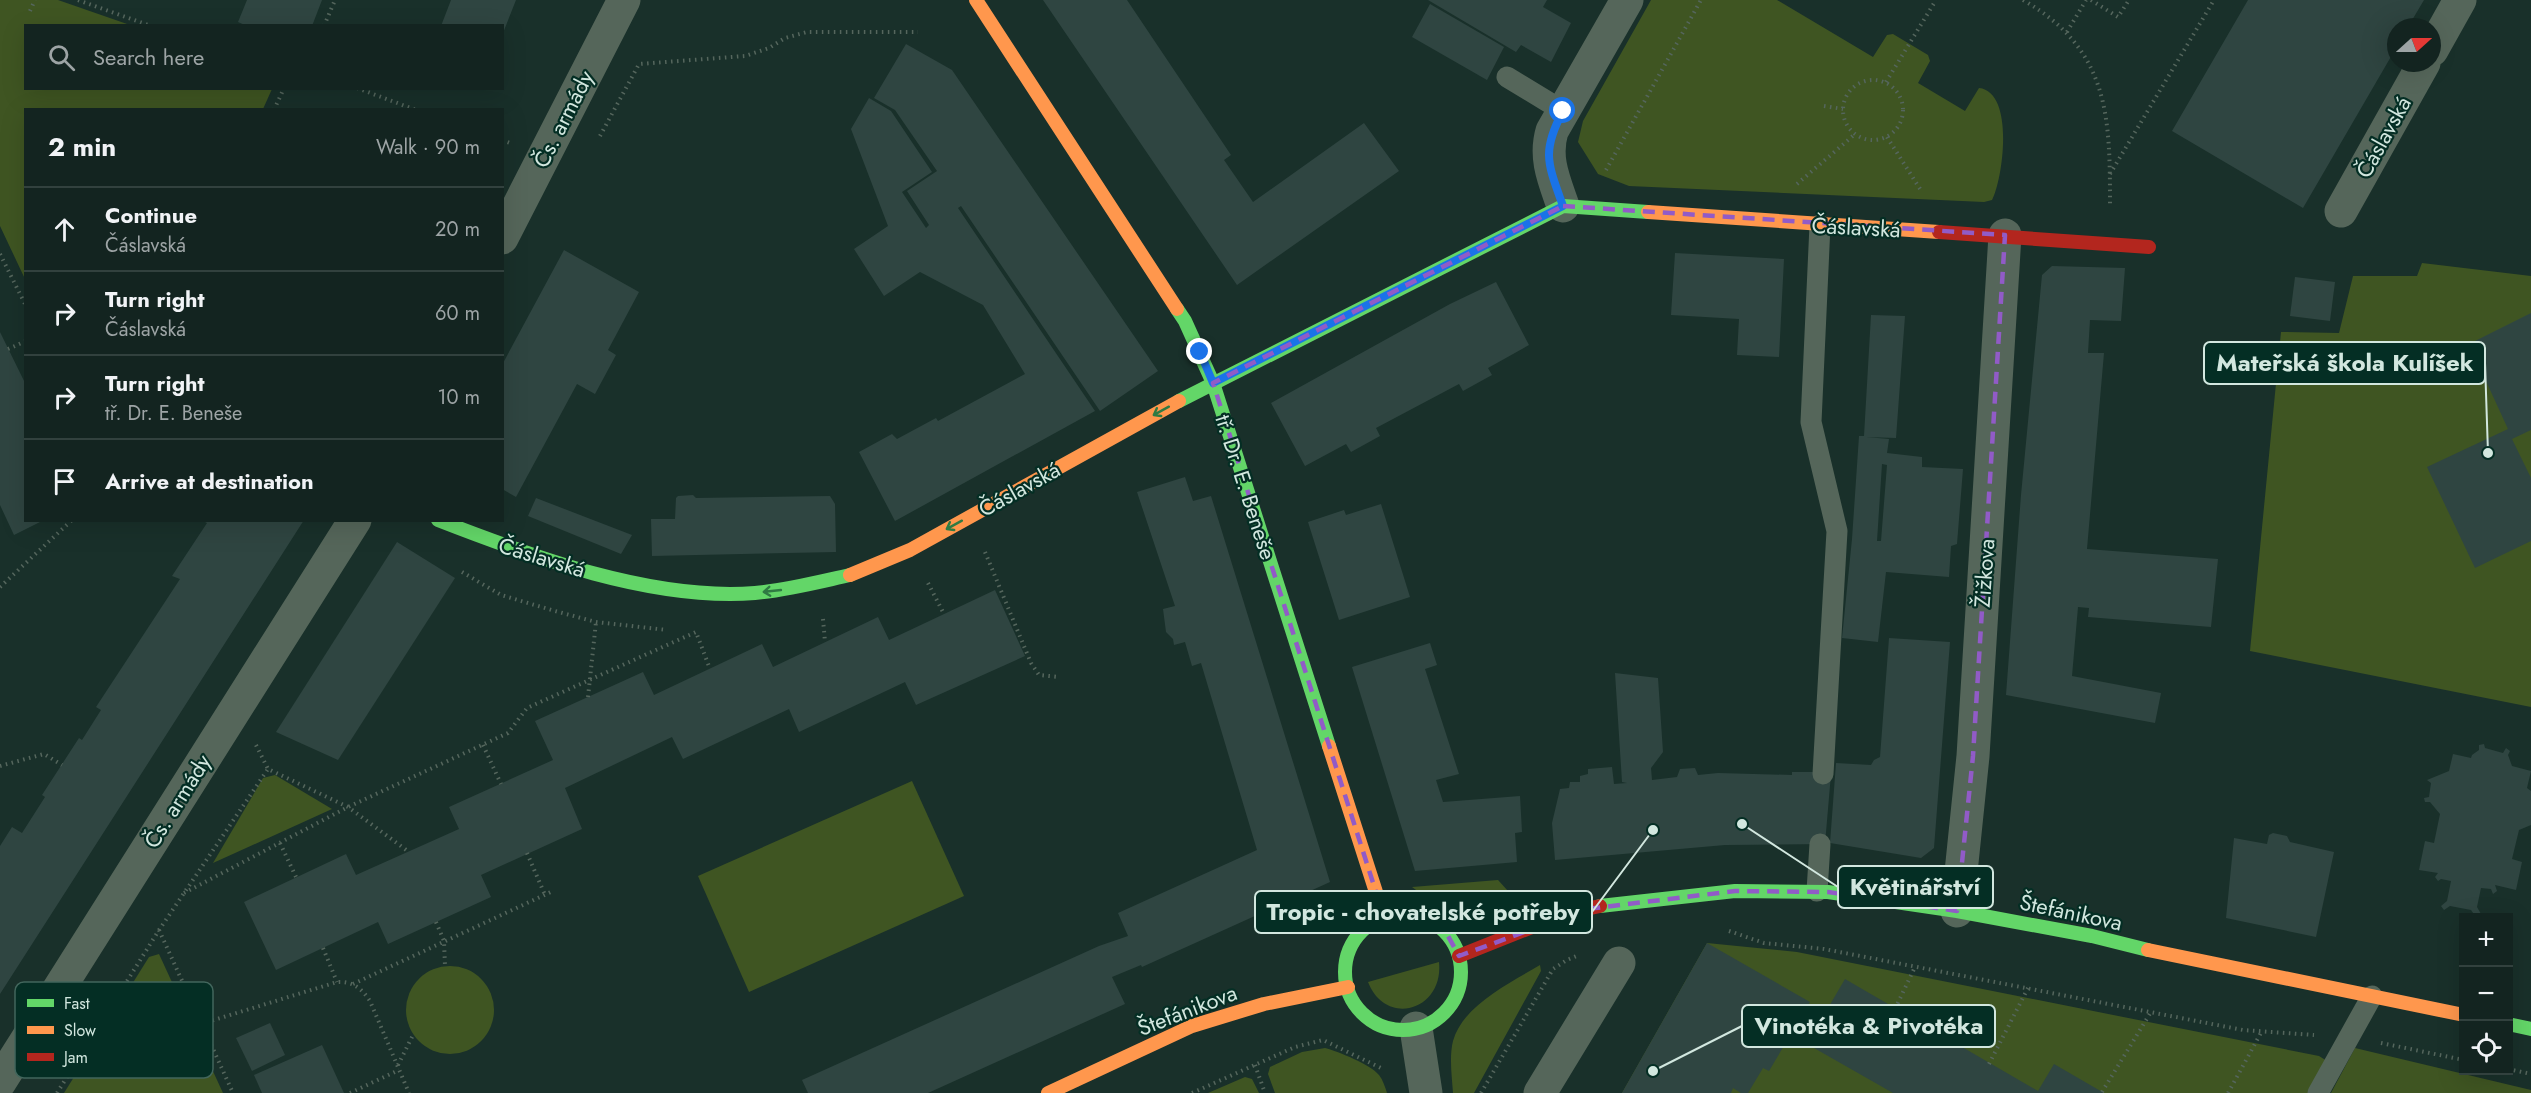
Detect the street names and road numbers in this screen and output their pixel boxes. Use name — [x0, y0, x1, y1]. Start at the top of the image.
street label: Čs. armády — [525, 65, 601, 173]
street label: Čáslavská — [2347, 90, 2419, 184]
street label: Čáslavská — [1811, 209, 1901, 245]
street label: tř. Dr. E. Beneše — [1207, 410, 1285, 564]
street label: Čáslavská — [972, 453, 1066, 525]
street label: Čáslavská — [495, 529, 589, 585]
street label: Žižkova — [1966, 537, 2002, 609]
street label: Čs. armády — [136, 748, 219, 854]
street label: Štefánikova — [2017, 886, 2125, 938]
street label: Štefánikova — [1133, 976, 1241, 1044]

